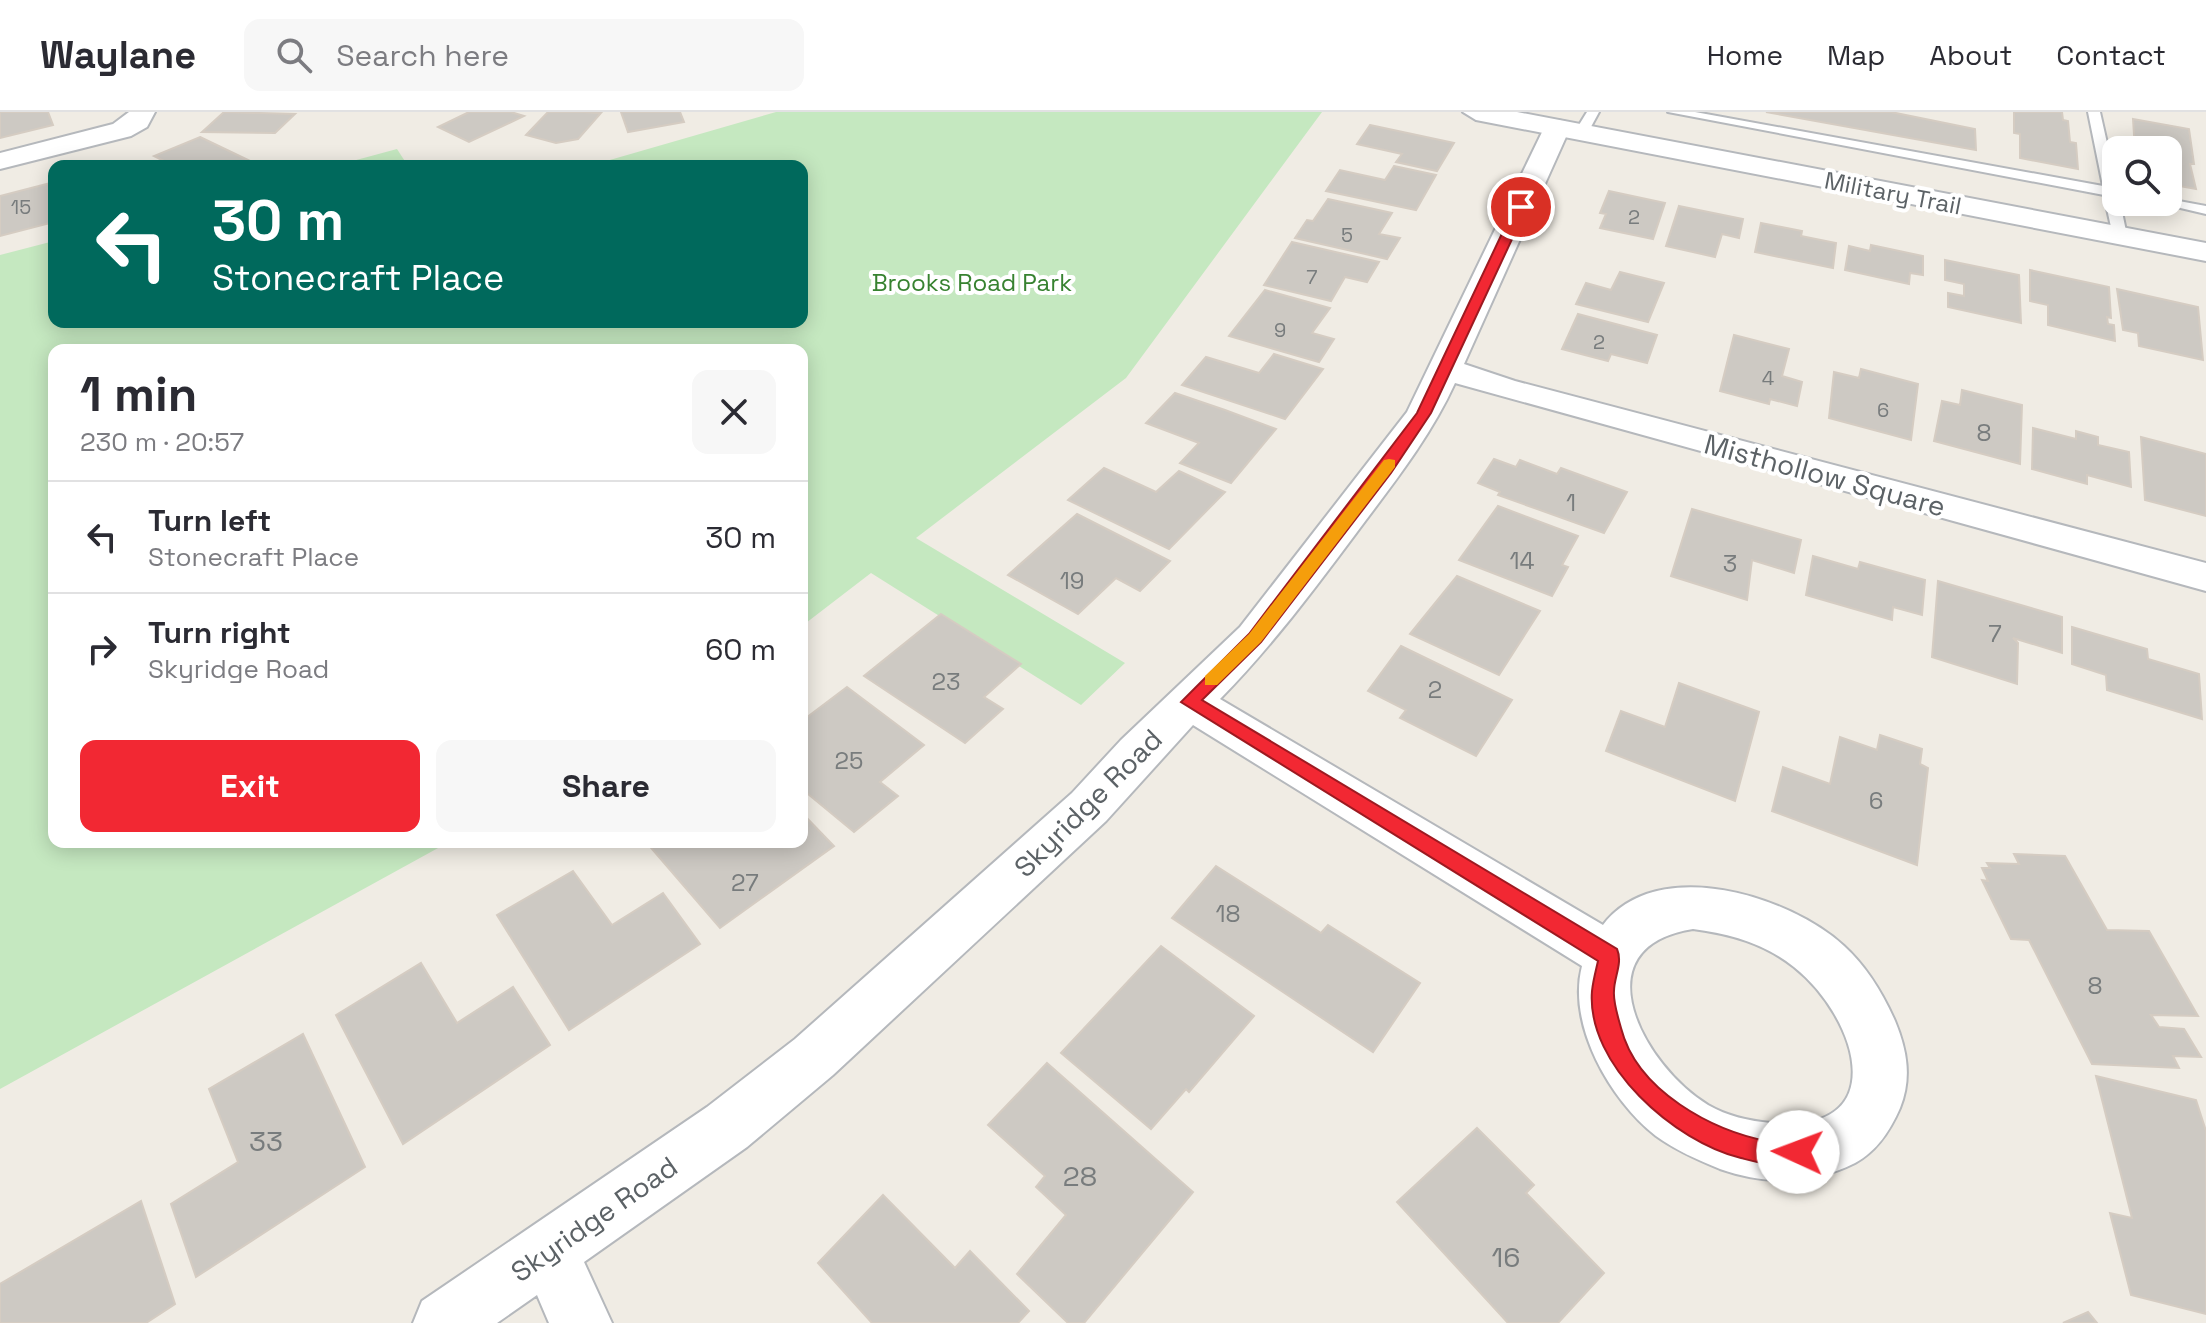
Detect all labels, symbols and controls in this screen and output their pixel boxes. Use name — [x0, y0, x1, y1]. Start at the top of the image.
search box — [244, 19, 804, 91]
text: Waylane — [40, 31, 196, 79]
icon: search — [272, 33, 316, 77]
text: Search here — [336, 36, 509, 75]
text: Home — [1707, 37, 1783, 73]
text: Map — [1827, 37, 1885, 73]
text: About — [1929, 37, 2012, 73]
text: Contact — [2056, 37, 2166, 73]
map controls — [2102, 136, 2182, 216]
button: search — [2102, 136, 2182, 216]
street label: Military Trail — [1822, 165, 1964, 221]
pin — [1487, 173, 1555, 241]
text: 30 m — [212, 185, 344, 256]
icon: arrive — [1499, 185, 1543, 229]
icon: left — [80, 192, 184, 296]
house number: 15 — [11, 194, 31, 220]
house number: 2 — [1628, 204, 1640, 230]
house number: 5 — [1341, 222, 1353, 248]
text: Stonecraft Place — [212, 255, 504, 301]
house number: 7 — [1306, 264, 1318, 290]
park label: Brooks Road Park — [872, 267, 1072, 298]
house number: 9 — [1274, 317, 1286, 343]
house number: 2 — [1593, 329, 1605, 355]
text: 1 min — [80, 364, 197, 425]
house number: 4 — [1762, 365, 1774, 391]
button: close — [692, 370, 776, 454]
house number: 6 — [1877, 397, 1889, 423]
house number: 8 — [1977, 417, 1991, 448]
text: 230 m · 20:57 — [80, 425, 244, 459]
street label: Misthollow Square — [1700, 425, 1950, 525]
house number: 1 — [1566, 487, 1576, 518]
text: Turn left — [148, 501, 271, 540]
icon: left — [80, 515, 124, 559]
text: 30 m — [705, 518, 776, 557]
text: Stonecraft Place — [148, 540, 359, 574]
house number: 14 — [1509, 545, 1535, 576]
house number: 3 — [1723, 548, 1737, 579]
house number: 19 — [1060, 565, 1084, 596]
text: Turn right — [148, 613, 291, 652]
house number: 7 — [1988, 618, 2002, 649]
icon: right — [80, 627, 124, 671]
text: 60 m — [705, 630, 776, 669]
text: Skyridge Road — [148, 652, 329, 686]
house number: 23 — [932, 666, 960, 697]
house number: 2 — [1428, 674, 1442, 705]
street label: Skyridge Road — [1006, 721, 1170, 885]
button: Exit — [80, 740, 420, 832]
button: Share — [436, 740, 776, 832]
house number: 25 — [835, 745, 863, 776]
house number: 6 — [1869, 785, 1883, 816]
house number: 27 — [731, 867, 759, 898]
house number: 18 — [1216, 898, 1240, 929]
house number: 8 — [2088, 970, 2102, 1001]
position arrow — [1756, 1110, 1840, 1194]
house number: 33 — [249, 1123, 283, 1159]
street label: Skyridge Road — [504, 1148, 684, 1290]
house number: 28 — [1063, 1158, 1097, 1194]
house number: 16 — [1492, 1239, 1520, 1275]

